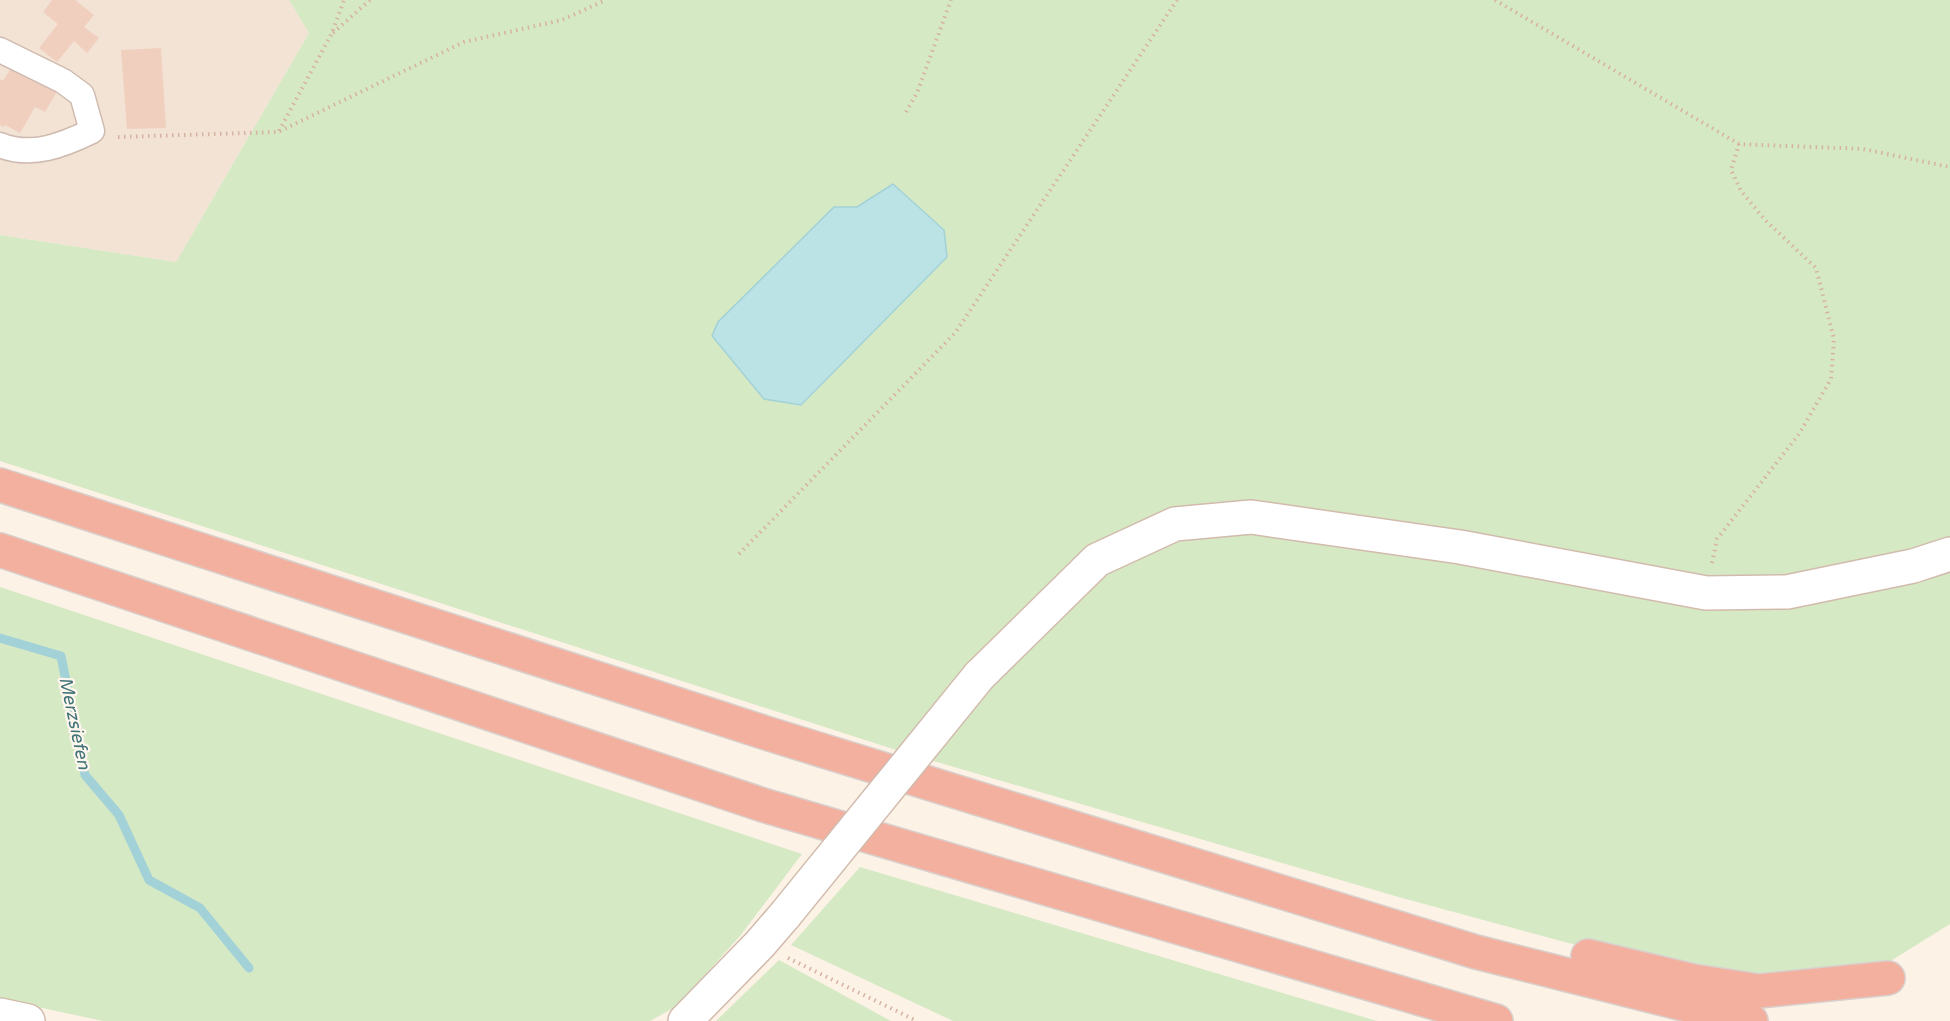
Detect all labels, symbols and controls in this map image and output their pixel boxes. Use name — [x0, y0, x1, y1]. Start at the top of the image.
water label: Merzsiefen — [54, 675, 96, 772]

